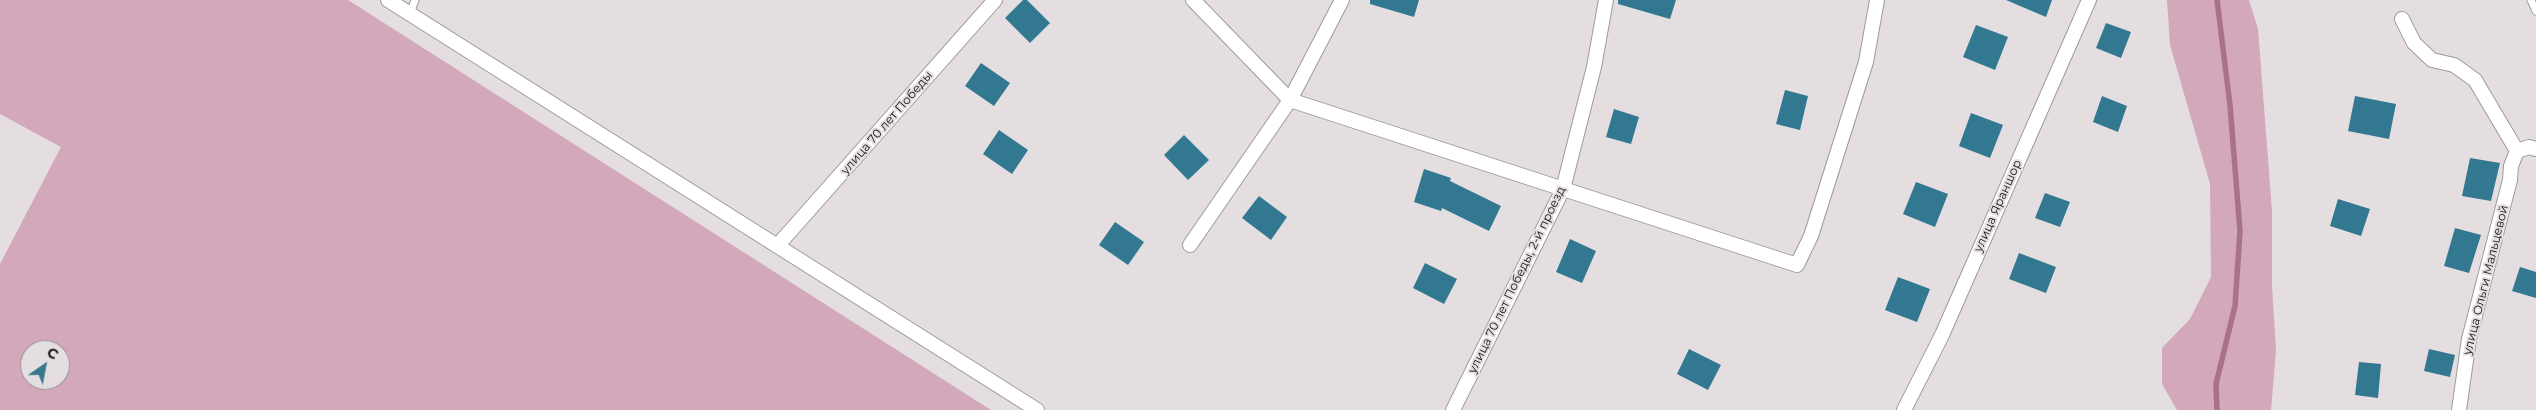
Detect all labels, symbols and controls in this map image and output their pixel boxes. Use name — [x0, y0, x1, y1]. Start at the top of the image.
street label: улица 70 лет Победы — [838, 68, 936, 178]
street label: улица Яраншор — [1971, 158, 2025, 254]
street label: улица 70 лет Победы, 2-й проезд — [1465, 184, 1569, 376]
street label: улица Ольги Мальцевой — [2460, 204, 2512, 356]
north arrow — [20, 340, 70, 390]
text: С — [43, 343, 62, 364]

